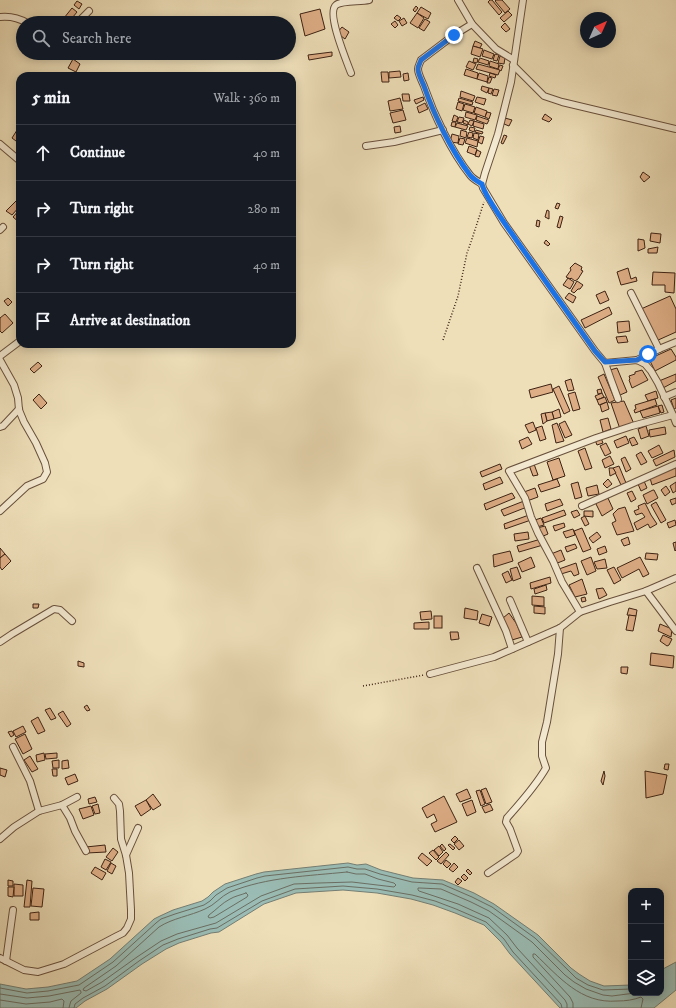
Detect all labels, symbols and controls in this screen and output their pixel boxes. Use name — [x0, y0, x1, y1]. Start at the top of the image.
north arrow — [580, 12, 616, 48]
search box — [16, 16, 296, 60]
route end — [445, 26, 463, 44]
icon: search — [30, 27, 52, 49]
text: Search here — [62, 29, 131, 48]
text: 5 min — [32, 87, 70, 109]
text: Walk · 360 m — [213, 90, 280, 106]
icon: ahead — [32, 142, 54, 164]
text: Continue — [70, 143, 125, 162]
text: 40 m — [253, 145, 280, 161]
icon: right — [32, 198, 54, 220]
text: Turn right — [70, 199, 133, 218]
text: 280 m — [248, 201, 280, 217]
icon: right — [32, 254, 54, 276]
text: Turn right — [70, 255, 133, 274]
text: 40 m — [253, 257, 280, 273]
icon: arrive — [32, 310, 54, 332]
text: Arrive at destination — [70, 311, 190, 330]
route start — [639, 345, 657, 363]
map controls — [628, 888, 664, 996]
button: + — [628, 888, 664, 924]
button: − — [628, 924, 664, 960]
button: layers — [628, 960, 664, 996]

